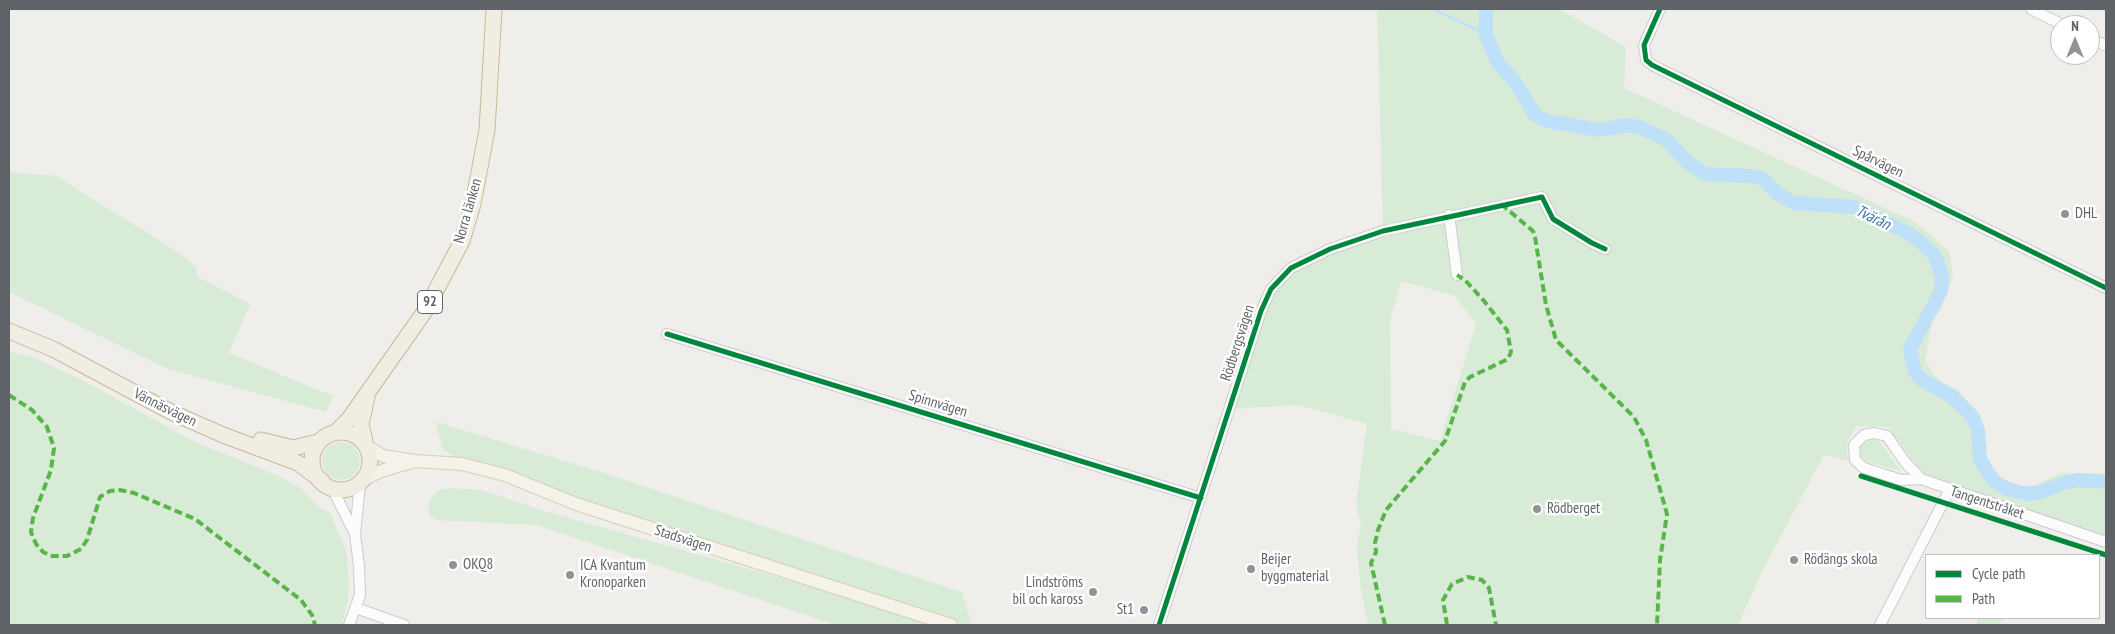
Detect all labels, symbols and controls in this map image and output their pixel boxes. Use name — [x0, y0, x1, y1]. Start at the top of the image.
north arrow — [2050, 15, 2100, 65]
text: N — [2071, 17, 2079, 35]
street label: Spårvägen — [1850, 142, 1906, 182]
street label: Norra länken — [450, 177, 486, 245]
water label: Tvärån — [1853, 201, 1893, 235]
place label: DHL — [2075, 205, 2097, 223]
marker: DHL — [2059, 208, 2071, 220]
road number: 92 — [418, 290, 442, 314]
street label: Rödbergsvägen — [1217, 303, 1259, 383]
street label: Vännäsvägen — [131, 385, 199, 431]
street label: Spinnvägen — [906, 387, 970, 421]
street label: Tangentstråket — [1948, 483, 2026, 523]
place label: Rödberget — [1547, 500, 1600, 518]
marker: Rödberget — [1531, 503, 1543, 515]
street label: Stadsvägen — [652, 521, 714, 557]
place label: Beijer byggmaterial — [1261, 551, 1329, 586]
place label: Rödängs skola — [1804, 551, 1878, 569]
marker: Rödängs skola — [1788, 554, 1800, 566]
legend — [1925, 554, 2100, 619]
place label: OKQ8 — [463, 556, 493, 574]
place label: ICA Kvantum Kronoparken — [580, 557, 646, 592]
marker: OKQ8 — [447, 559, 459, 571]
marker: Beijer byggmaterial — [1245, 563, 1257, 575]
text: Cycle path — [1972, 564, 2025, 583]
marker: ICA Kvantum Kronoparken — [564, 569, 576, 581]
place label: Lindströms bil och kaross — [1012, 574, 1083, 609]
marker: Lindströms bil och kaross — [1087, 586, 1099, 598]
text: Path — [1972, 589, 1995, 608]
place label: St1 — [1117, 601, 1134, 619]
marker: St1 — [1138, 604, 1150, 616]

